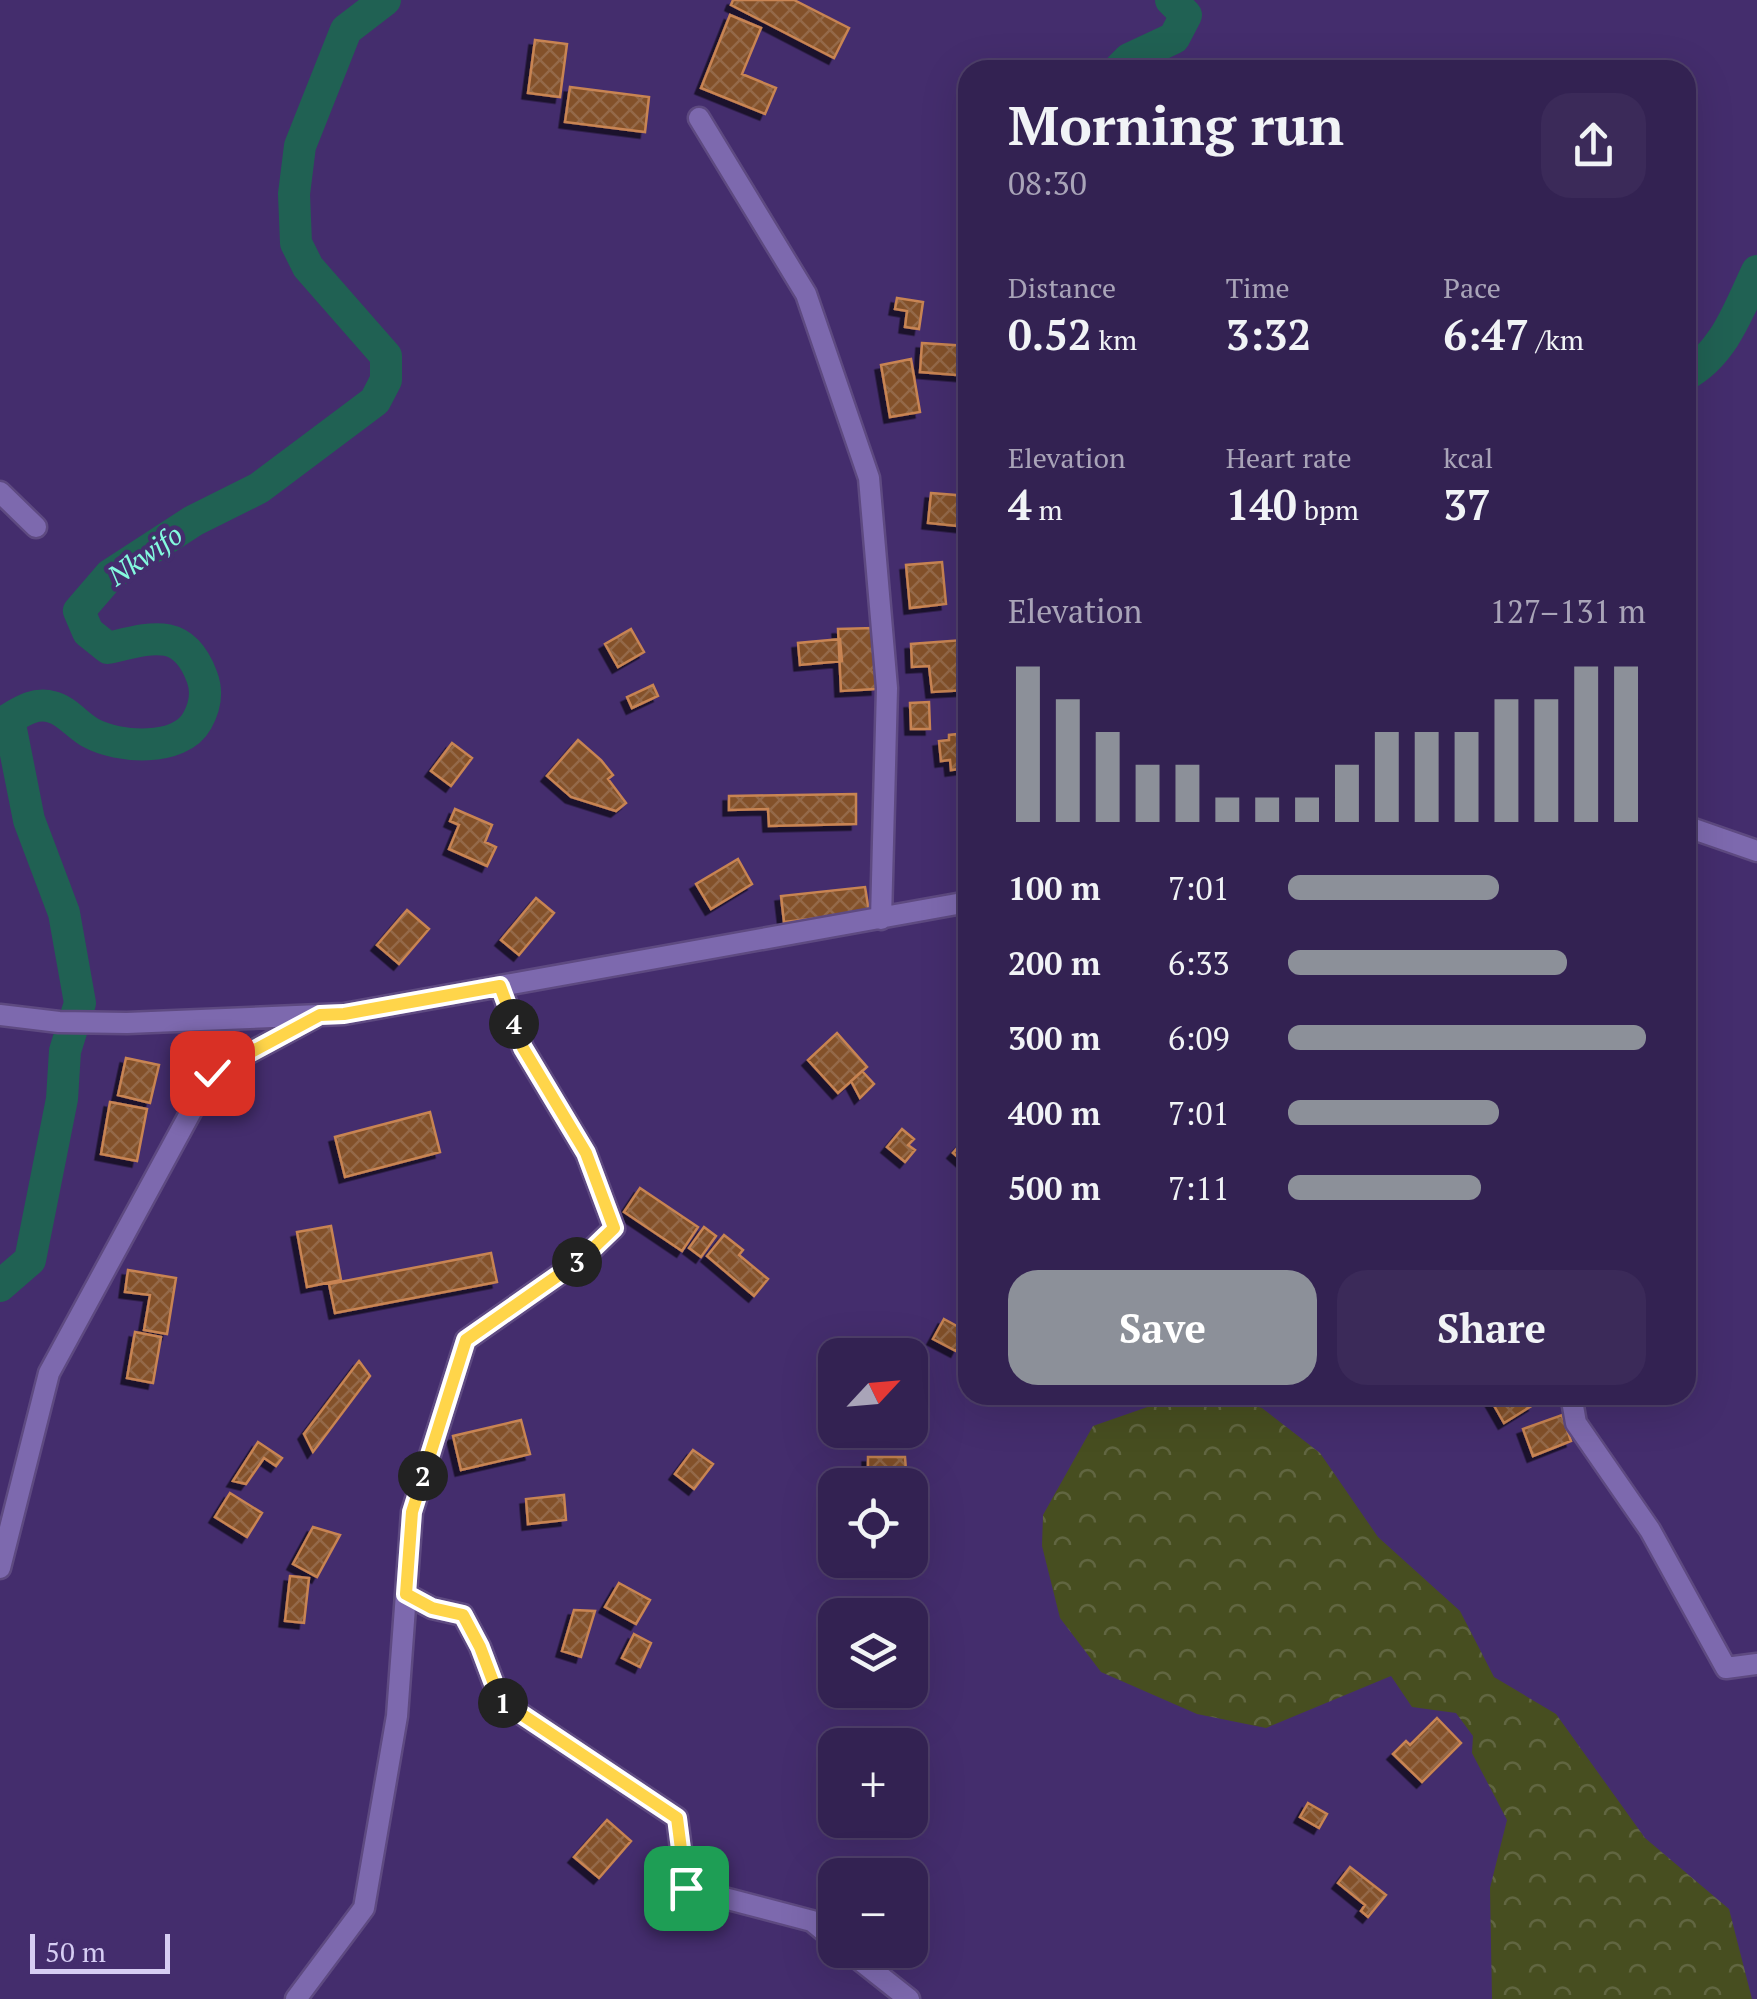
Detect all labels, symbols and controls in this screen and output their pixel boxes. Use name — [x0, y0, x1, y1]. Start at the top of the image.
text: Morning run — [1008, 88, 1344, 161]
button: share — [1541, 93, 1646, 198]
text: 08:30 — [1008, 162, 1087, 204]
text: Distance — [1008, 269, 1116, 306]
text: Time — [1226, 269, 1290, 306]
text: Pace — [1443, 269, 1501, 306]
text: 0.52 — [1008, 306, 1092, 362]
text: 3:32 — [1226, 306, 1311, 362]
text: 6:47 — [1443, 306, 1529, 362]
text: km — [1092, 321, 1137, 358]
text: /km — [1529, 321, 1584, 358]
text: Elevation — [1008, 439, 1126, 476]
text: Heart rate — [1226, 439, 1352, 476]
text: kcal — [1443, 439, 1493, 476]
text: 4 — [1008, 476, 1032, 532]
text: 140 — [1226, 476, 1297, 532]
text: 37 — [1443, 476, 1491, 532]
text: m — [1032, 491, 1063, 528]
text: bpm — [1297, 491, 1359, 528]
water label: Nkwifo — [99, 516, 189, 594]
text: Elevation — [1008, 590, 1142, 632]
text: 127–131 m — [1490, 590, 1646, 632]
text: 100 m — [1008, 867, 1100, 909]
text: 7:01 — [1168, 867, 1230, 909]
text: 200 m — [1008, 942, 1100, 984]
text: 6:33 — [1168, 942, 1230, 984]
pin: 4 — [489, 999, 539, 1049]
text: 4 — [506, 1005, 522, 1042]
text: 300 m — [1008, 1017, 1100, 1059]
text: 6:09 — [1168, 1017, 1230, 1059]
pin — [170, 1031, 255, 1116]
icon: check — [185, 1046, 240, 1101]
text: 400 m — [1008, 1092, 1100, 1134]
text: 7:01 — [1168, 1092, 1230, 1134]
text: 500 m — [1008, 1167, 1100, 1209]
text: 7:11 — [1168, 1167, 1230, 1209]
pin: 3 — [552, 1237, 602, 1287]
text: 3 — [569, 1243, 585, 1280]
button: Save — [1008, 1270, 1317, 1385]
button: Share — [1337, 1270, 1646, 1385]
north arrow — [818, 1338, 928, 1448]
map controls — [818, 1338, 928, 1968]
pin: 2 — [398, 1451, 448, 1501]
text: 2 — [415, 1457, 431, 1494]
button: locate — [818, 1468, 928, 1578]
button: layers — [818, 1598, 928, 1708]
pin: 1 — [478, 1678, 528, 1728]
text: 1 — [495, 1684, 511, 1721]
button: + — [818, 1728, 928, 1838]
pin — [644, 1846, 729, 1931]
button: − — [818, 1858, 928, 1968]
icon: arrive — [659, 1861, 714, 1916]
scale bar — [30, 1929, 170, 1974]
text: 50 m — [45, 1933, 106, 1970]

